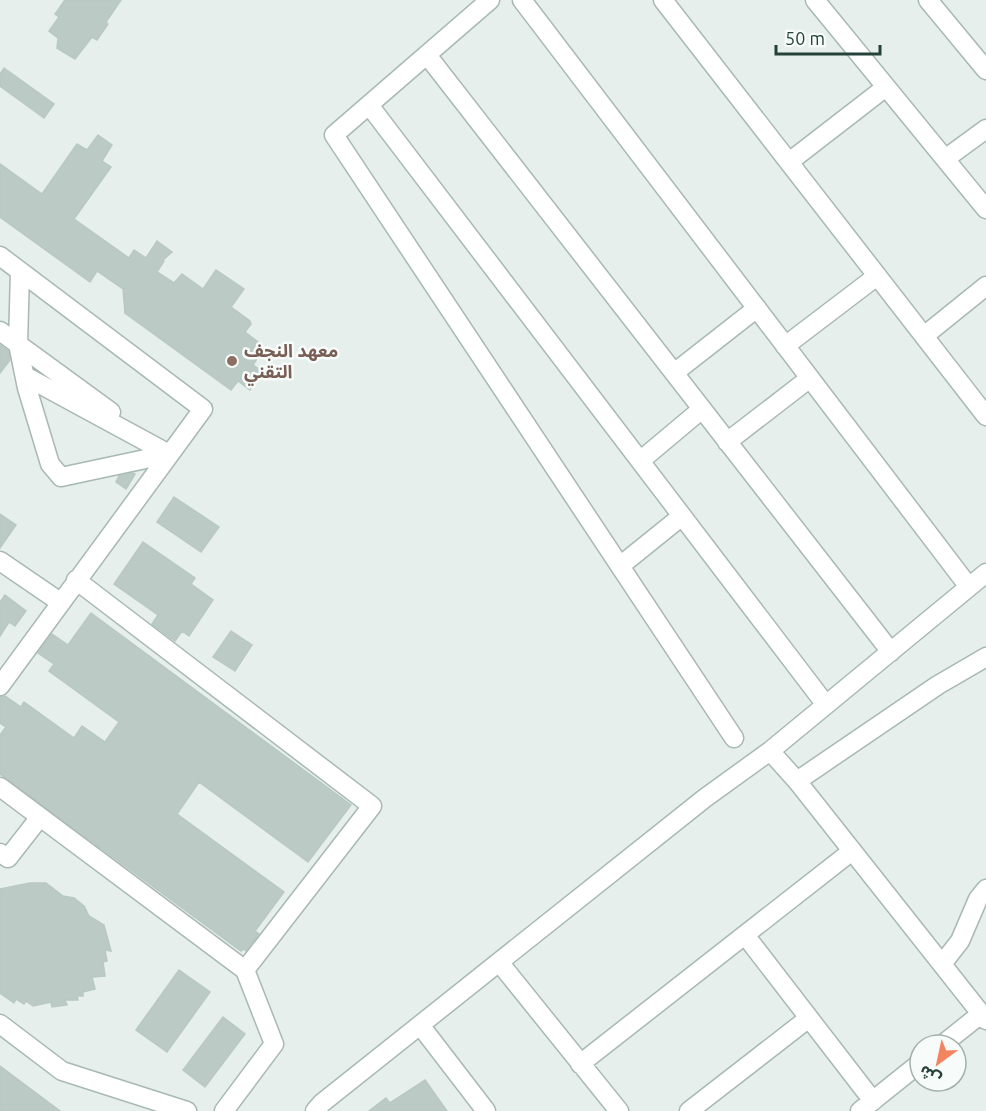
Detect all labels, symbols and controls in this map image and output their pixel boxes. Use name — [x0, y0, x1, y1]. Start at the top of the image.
scale bar — [776, 18, 880, 56]
text: 50 m — [785, 28, 825, 48]
place label: معهد النجف التقني — [244, 340, 338, 386]
marker: معهد النجف التقني — [225, 354, 239, 368]
north arrow — [908, 1033, 968, 1093]
text: ش — [916, 1061, 944, 1089]

